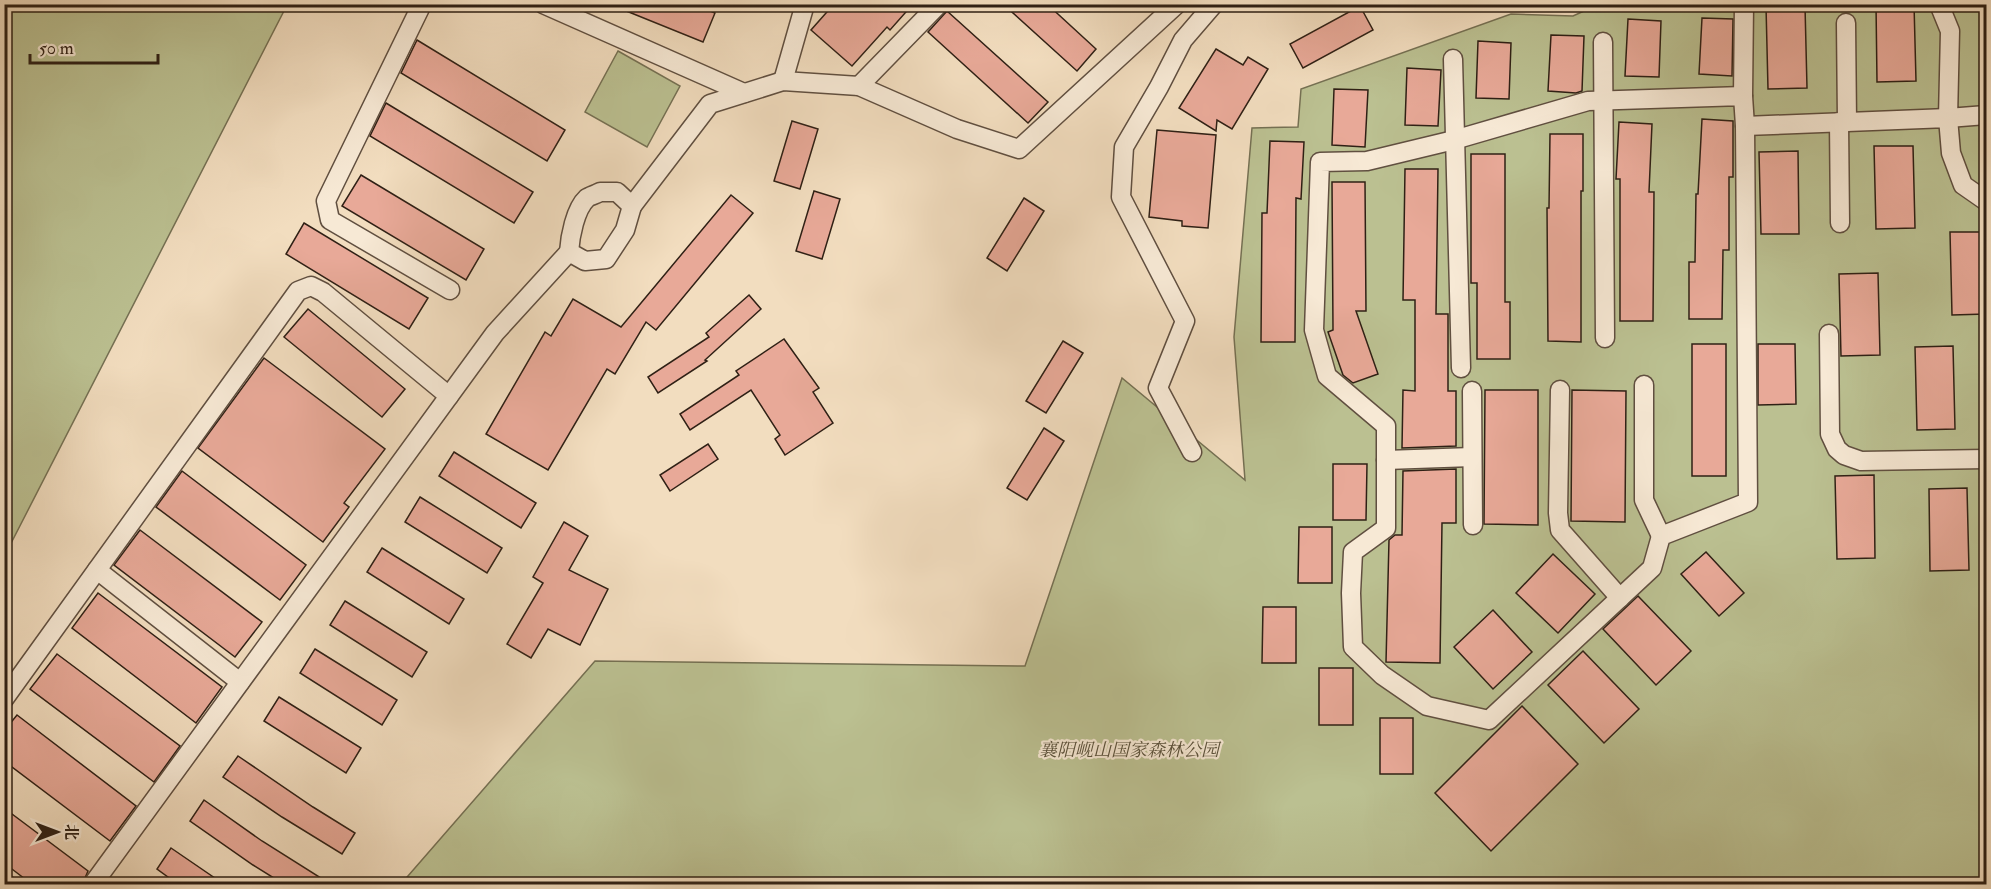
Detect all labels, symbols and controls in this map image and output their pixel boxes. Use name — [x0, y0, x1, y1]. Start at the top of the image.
scale bar — [30, 27, 158, 65]
text: 50 m — [39, 37, 74, 60]
park label: 襄阳岘山国家森林公园 — [1039, 739, 1222, 762]
north arrow — [27, 802, 87, 862]
text: 北 — [61, 824, 81, 840]

